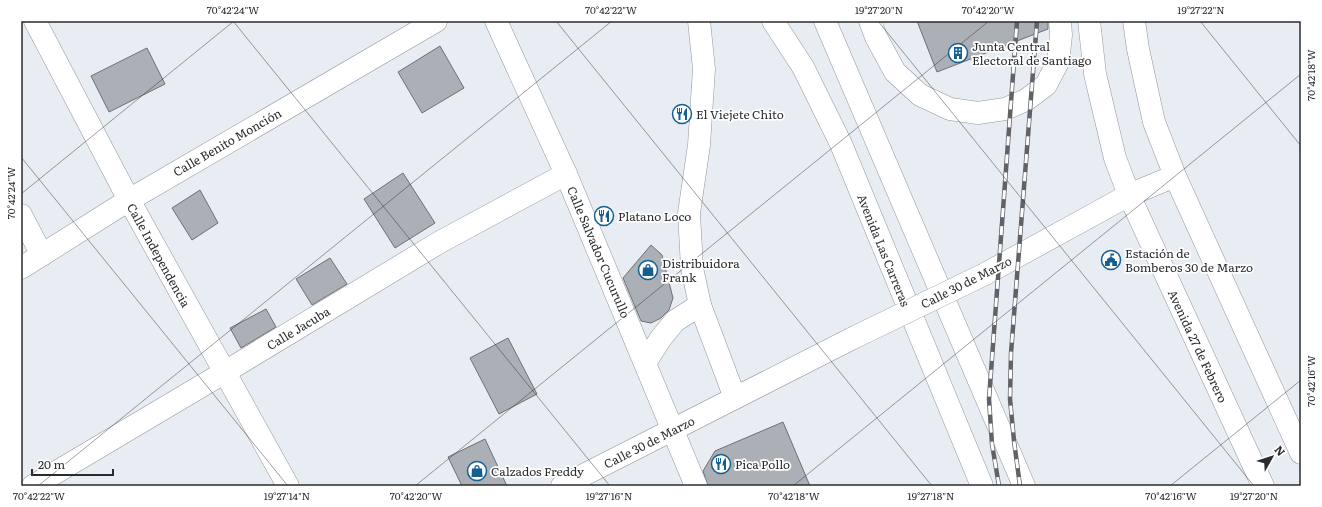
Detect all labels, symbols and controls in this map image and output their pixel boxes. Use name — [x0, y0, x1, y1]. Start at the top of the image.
text: 70°42'24"W — [207, 2, 259, 17]
text: 70°42'22"W — [585, 2, 637, 17]
text: 19°27'20"N — [855, 2, 903, 17]
text: 70°42'20"W — [962, 2, 1014, 17]
text: 19°27'22"N — [1177, 2, 1225, 17]
place label: Junta Central Electoral de Santiago — [972, 37, 1092, 69]
building icon: Junta Central Electoral de Santiago — [947, 42, 969, 64]
text: 70°42'18"W — [1303, 49, 1318, 101]
restaurant icon: El Viejete Chito — [671, 103, 693, 125]
street label: Calle Benito Monción — [169, 104, 285, 180]
place label: El Viejete Chito — [696, 105, 784, 123]
text: 70°42'24"W — [3, 167, 18, 219]
street label: Calle Salvador Cucurullo — [563, 183, 635, 321]
street label: Avenida Las Carreras — [853, 191, 915, 310]
street label: Calle Independencia — [123, 200, 195, 311]
restaurant icon: Platano Loco — [593, 205, 615, 227]
place label: Platano Loco — [618, 207, 691, 225]
place label: Estación de Bomberos 30 de Marzo — [1125, 244, 1253, 276]
public building icon: Estación de Bomberos 30 de Marzo — [1100, 249, 1122, 271]
street label: Calle 30 de Marzo — [918, 251, 1014, 313]
place label: Distribuidora Frank — [662, 254, 740, 286]
shop icon: Distribuidora Frank — [637, 259, 659, 281]
street label: Avenida 27 de Febrero — [1164, 286, 1232, 406]
street label: Calle Jacuba — [263, 302, 334, 354]
text: 70°42'16"W — [1303, 355, 1318, 407]
street label: Calle 30 de Marzo — [601, 411, 697, 473]
north arrow — [1252, 437, 1292, 477]
text: N — [1271, 441, 1290, 459]
scale bar — [32, 451, 113, 477]
restaurant icon: Pica Pollo — [710, 453, 732, 475]
text: 20 m — [38, 455, 65, 473]
place label: Pica Pollo — [735, 455, 790, 473]
shop icon: Calzados Freddy — [466, 460, 488, 482]
place label: Calzados Freddy — [491, 462, 584, 480]
text: 70°42'22"W — [13, 488, 65, 503]
text: 19°27'14"N — [264, 488, 310, 503]
text: 70°42'20"W — [390, 488, 442, 503]
text: 19°27'16"N — [586, 488, 632, 503]
text: 70°42'18"W — [768, 488, 820, 503]
text: 19°27'18"N — [908, 488, 954, 503]
text: 70°42'16"W — [1145, 488, 1197, 503]
text: 19°27'20"N — [1230, 488, 1278, 503]

